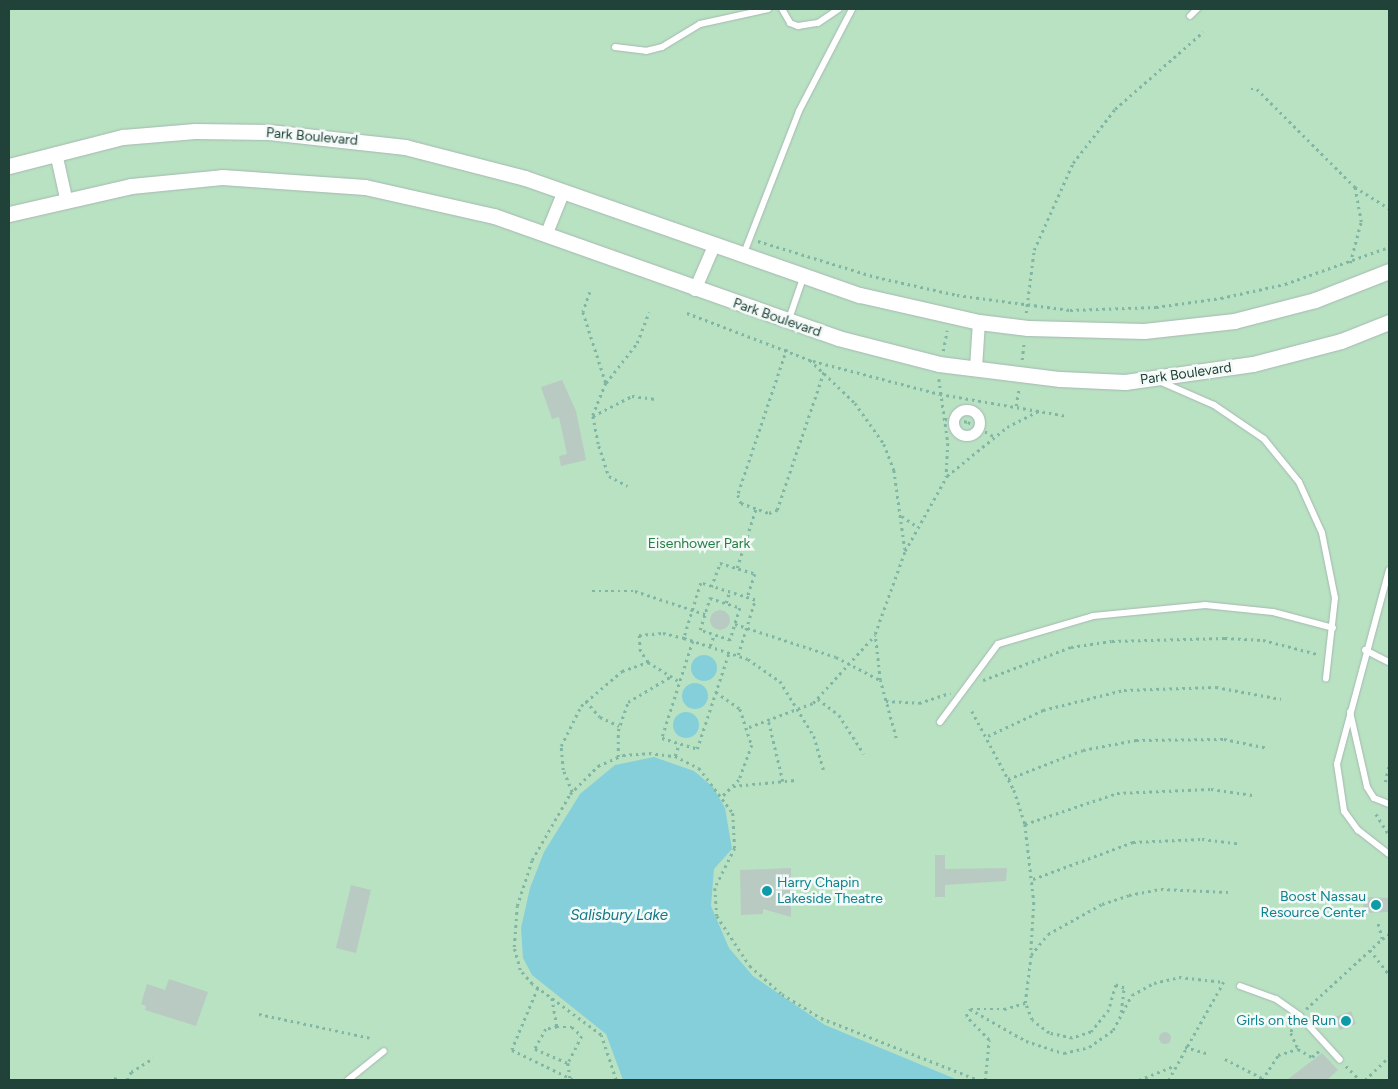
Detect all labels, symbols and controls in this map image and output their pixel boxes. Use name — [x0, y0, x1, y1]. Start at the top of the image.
street label: Park Boulevard — [265, 125, 359, 149]
street label: Park Boulevard — [731, 295, 823, 341]
street label: Park Boulevard — [1139, 359, 1233, 389]
park label: Eisenhower Park — [648, 536, 750, 552]
place label: Harry Chapin Lakeside Theatre — [777, 875, 883, 908]
marker: Harry Chapin Lakeside Theatre — [761, 885, 773, 897]
place label: Boost Nassau Resource Center — [1261, 889, 1366, 922]
marker: Boost Nassau Resource Center — [1370, 899, 1382, 911]
water label: Salisbury Lake — [570, 907, 668, 925]
place label: Girls on the Run — [1236, 1013, 1336, 1029]
marker: Girls on the Run — [1340, 1015, 1352, 1027]

